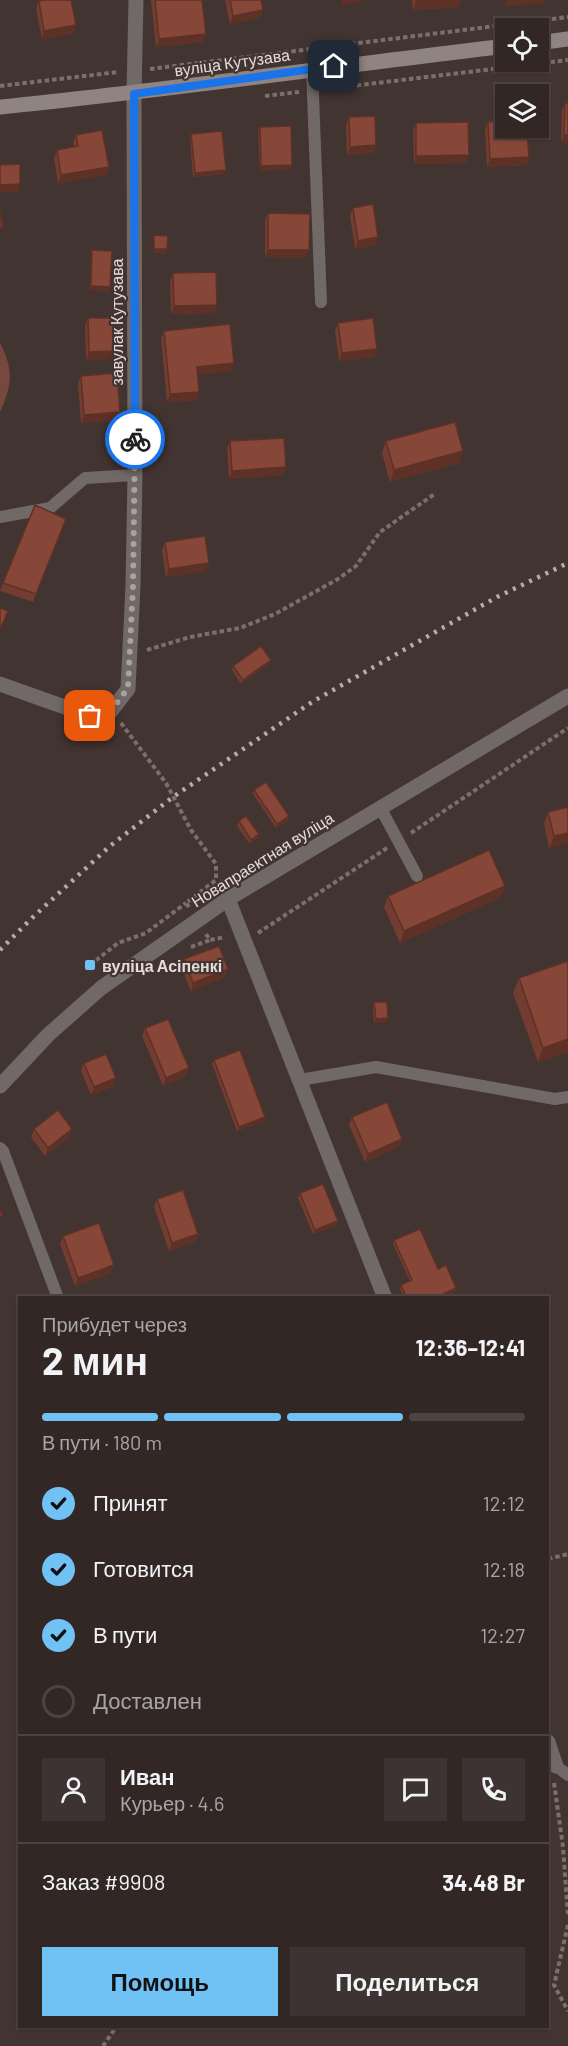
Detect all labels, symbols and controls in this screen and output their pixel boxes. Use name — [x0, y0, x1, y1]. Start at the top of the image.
map controls — [495, 18, 549, 138]
button: locate — [495, 18, 549, 72]
pin — [308, 40, 359, 91]
street label: вуліца Кутузава — [173, 44, 291, 79]
icon: home — [317, 49, 350, 82]
button: layers — [495, 84, 549, 138]
street label: завулак Кутузава — [107, 259, 126, 385]
courier — [105, 409, 165, 469]
icon: bike — [119, 423, 152, 456]
pin — [64, 690, 115, 741]
icon: bag — [73, 699, 106, 732]
street label: Новапраектная вуліца — [187, 807, 337, 910]
place label: вуліца Асіпенкі — [102, 956, 222, 975]
marker: вуліца Асіпенкі — [83, 958, 97, 972]
text: Прибудет через — [42, 1312, 187, 1336]
text: 12:36–12:41 — [416, 1334, 525, 1360]
text: 2 мин — [42, 1336, 148, 1383]
text: В пути · 180 m — [42, 1430, 162, 1454]
icon: check — [42, 1487, 75, 1520]
text: Принят — [93, 1489, 167, 1515]
text: 12:12 — [483, 1491, 525, 1515]
icon: check — [42, 1553, 75, 1586]
text: Готовится — [93, 1555, 194, 1581]
text: 12:18 — [483, 1557, 525, 1581]
icon: check — [42, 1619, 75, 1652]
text: В пути — [93, 1621, 157, 1647]
text: 12:27 — [480, 1623, 525, 1647]
text: Доставлен — [93, 1687, 202, 1713]
button: person — [42, 1758, 105, 1821]
button: chat — [384, 1758, 447, 1821]
button: phone — [462, 1758, 525, 1821]
text: Иван — [120, 1763, 175, 1789]
text: Курьер · 4.6 — [120, 1791, 224, 1815]
text: Заказ #9908 — [42, 1868, 165, 1894]
text: 34.48 Br — [442, 1869, 525, 1895]
button: Помощь — [42, 1947, 278, 2016]
button: Поделиться — [290, 1947, 525, 2016]

